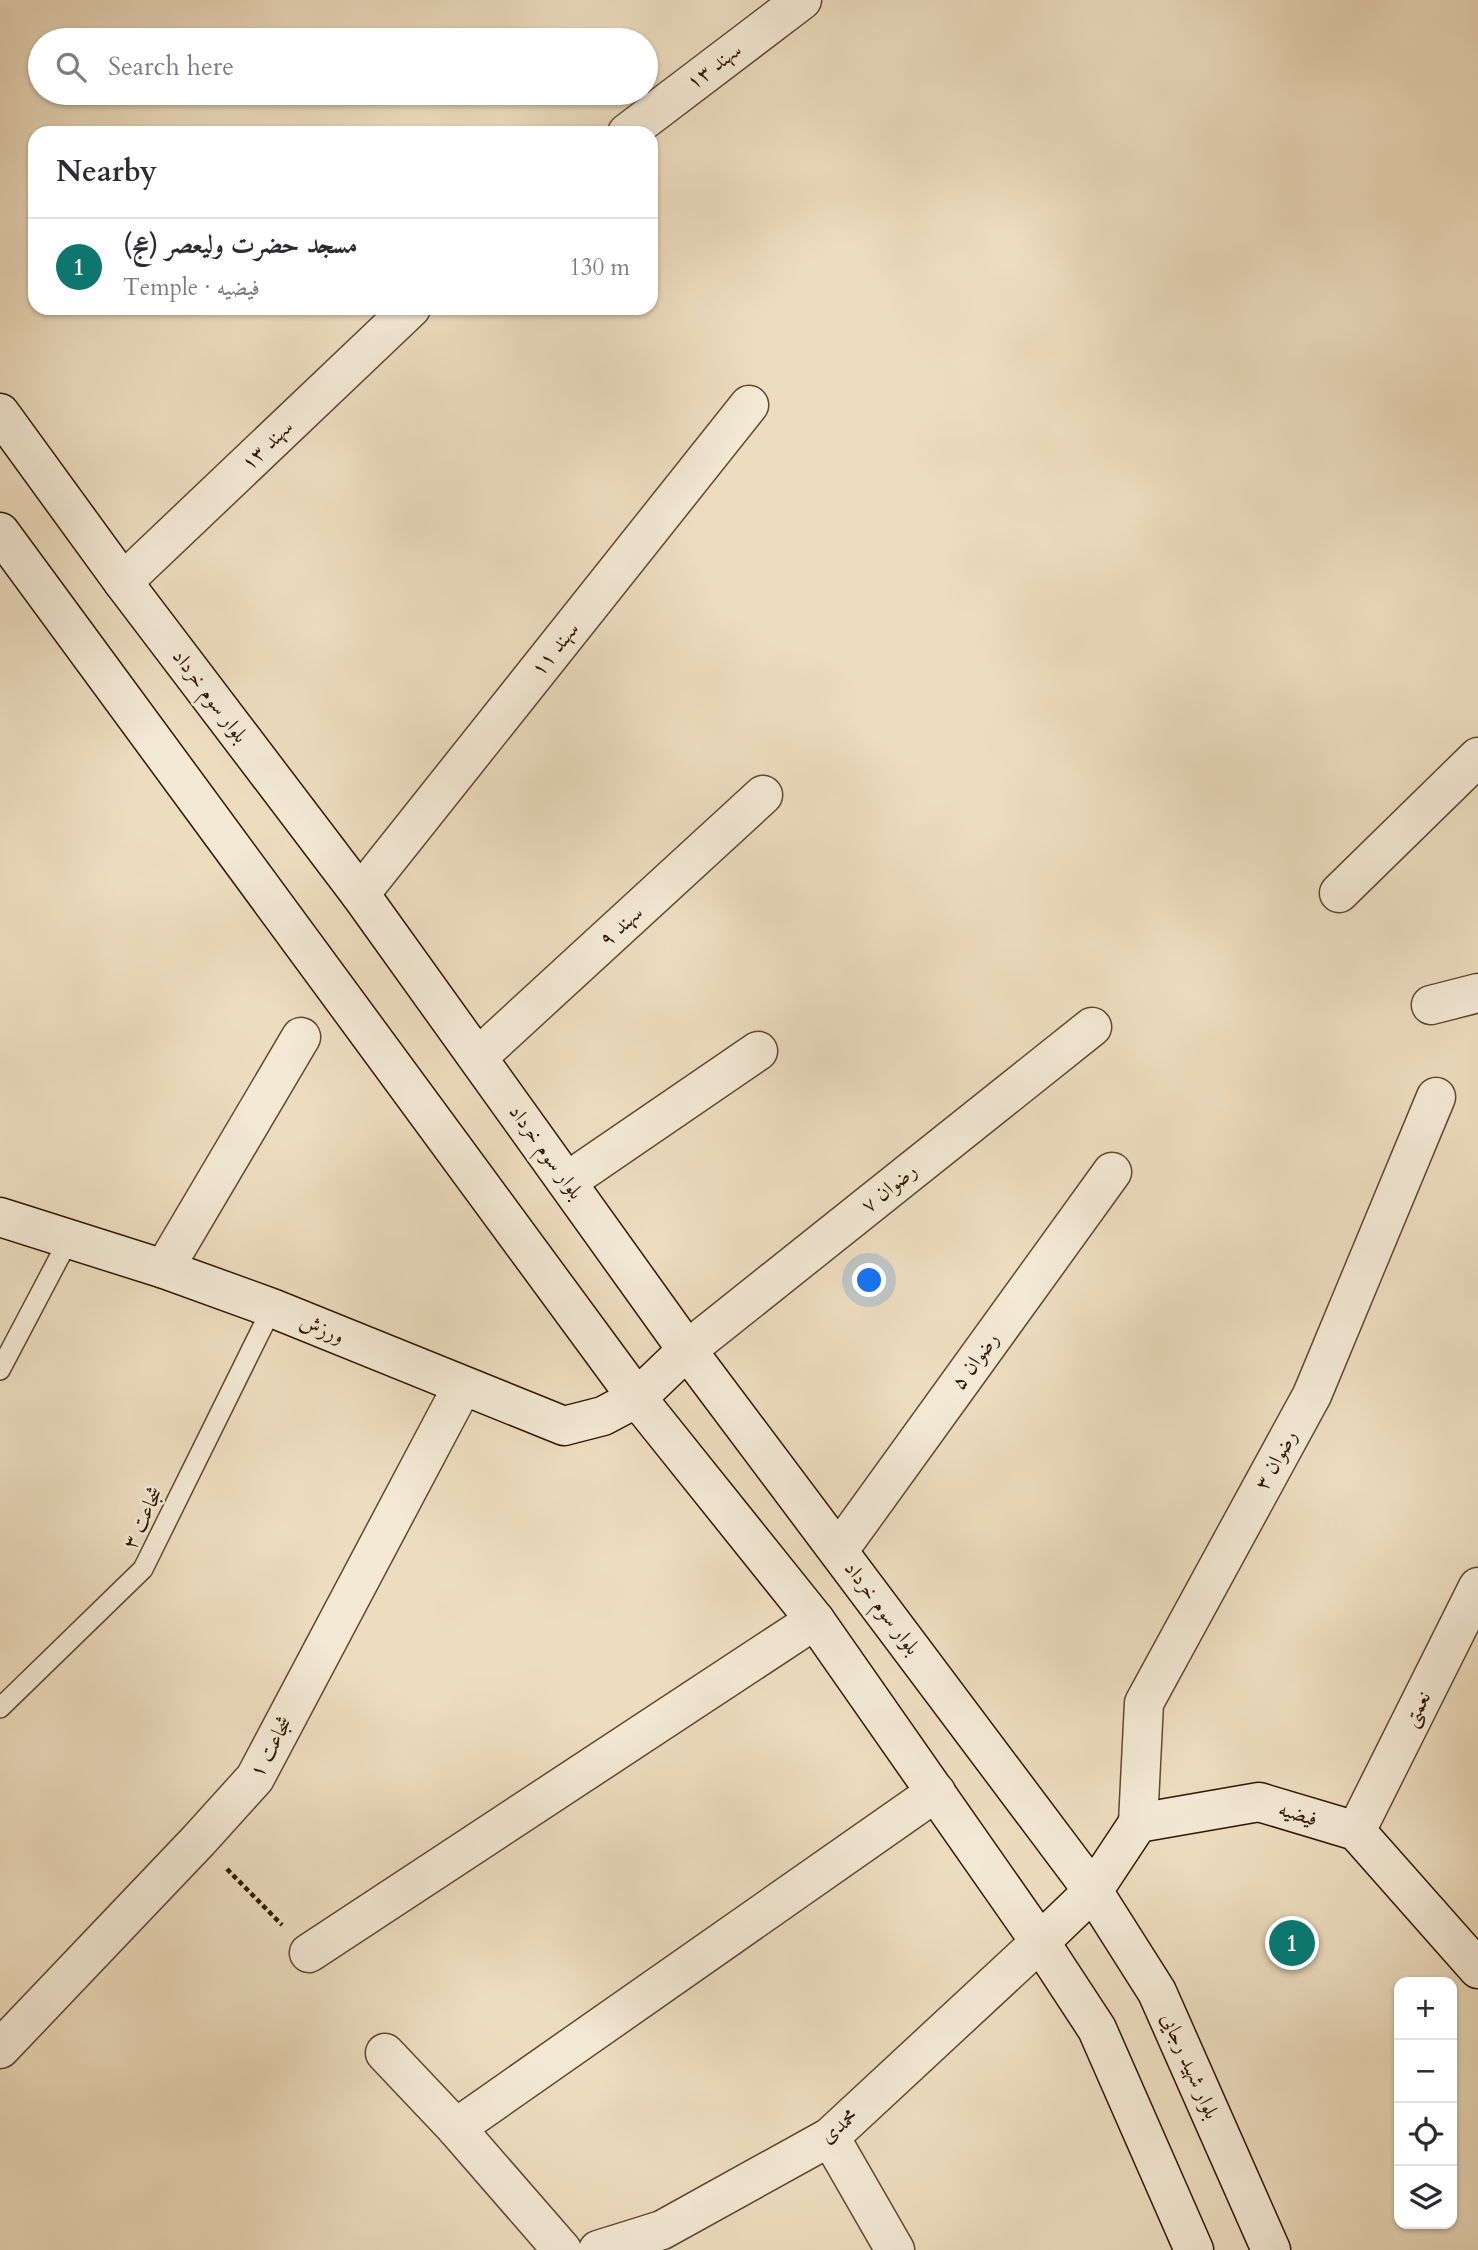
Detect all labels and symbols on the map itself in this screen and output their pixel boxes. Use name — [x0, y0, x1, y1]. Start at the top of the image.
street label: سهند ۱۳ — [680, 36, 748, 96]
street label: سهند ۱۳ — [235, 413, 299, 477]
street label: سهند ۱۱ — [524, 616, 586, 682]
street label: بلوار سوم خرداد — [163, 643, 255, 751]
street label: سهند ۹ — [593, 899, 649, 953]
street label: بلوار سوم خرداد — [499, 1099, 590, 1207]
street label: رضوان ۷ — [855, 1156, 923, 1220]
your location — [852, 1263, 886, 1297]
street label: ورزش — [295, 1307, 349, 1351]
street label: رضوان ۵ — [944, 1326, 1006, 1396]
street label: رضوان ۳ — [1248, 1425, 1304, 1495]
street label: شجاعت ۳ — [116, 1482, 170, 1554]
street label: بلوار سوم خرداد — [835, 1555, 927, 1663]
street label: نعمتی — [1396, 1686, 1438, 1732]
street label: شجاعت ۱ — [242, 1711, 300, 1783]
street label: فیضیه — [1275, 1794, 1321, 1834]
pin: 1 — [1269, 1917, 1315, 1969]
street label: بلوار شهید رجایی — [1154, 2008, 1226, 2124]
street label: محمدی — [814, 2102, 864, 2150]

